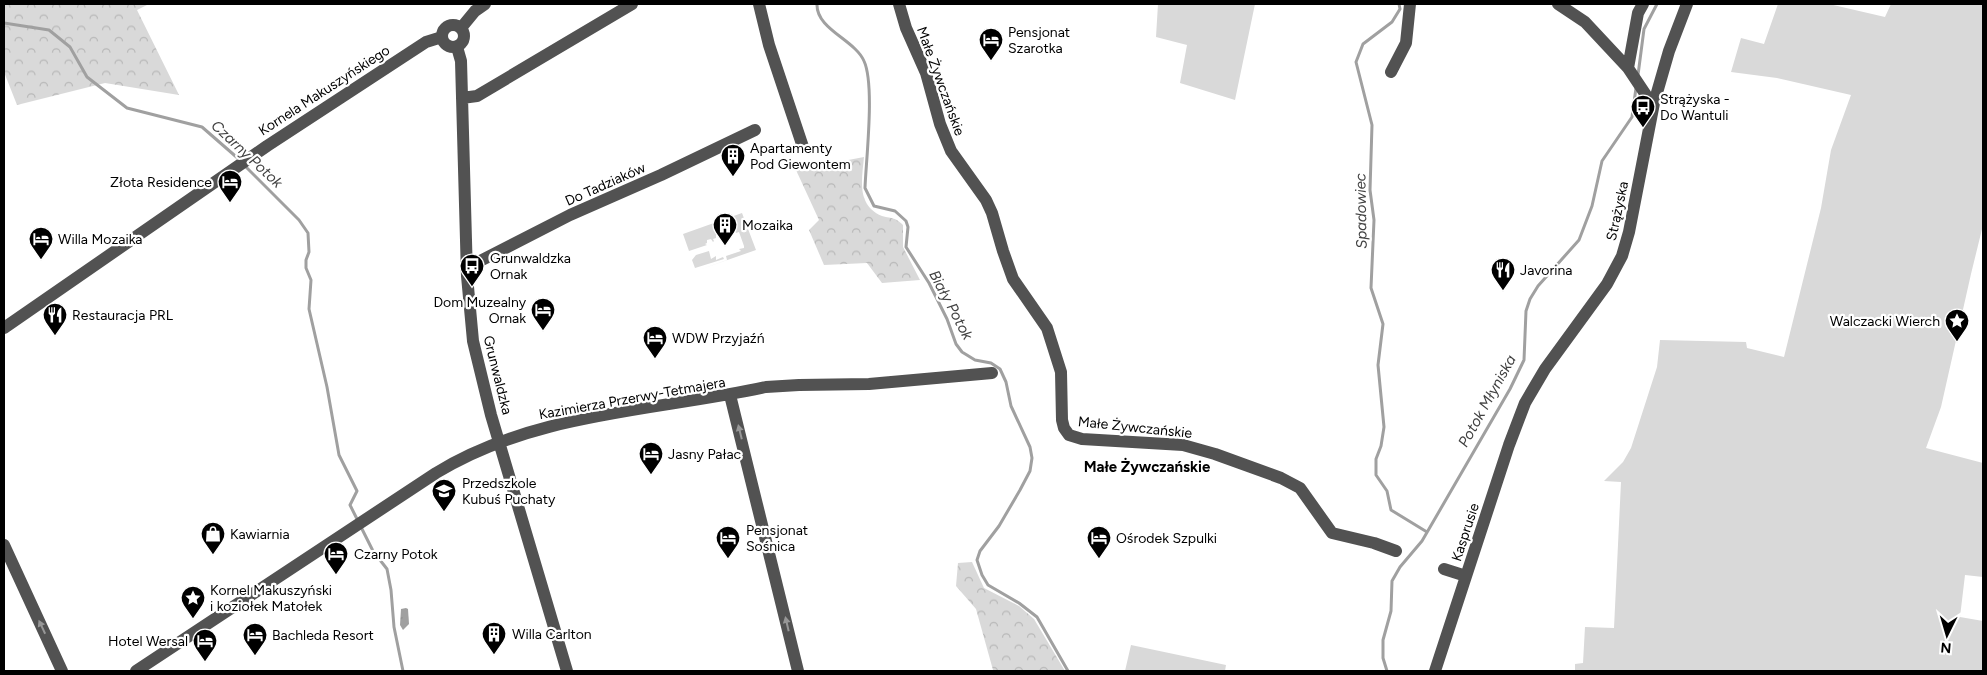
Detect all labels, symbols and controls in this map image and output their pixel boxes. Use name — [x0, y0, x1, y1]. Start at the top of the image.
street label: Małe Żywczańskie — [913, 24, 968, 138]
place label: Pensjonat Szarotka — [1008, 24, 1070, 57]
hotel icon: Pensjonat Szarotka — [978, 27, 1004, 61]
street label: Kornela Makuszyńskiego — [255, 42, 393, 139]
place label: Strążyska - Do Wantuli — [1660, 91, 1730, 124]
bus stop icon: Strążyska - Do Wantuli — [1630, 94, 1656, 128]
water label: Czarny Potok — [208, 116, 287, 192]
place label: Apartamenty Pod Giewontem — [750, 140, 851, 173]
building icon: Apartamenty Pod Giewontem — [720, 143, 746, 177]
street label: Do Tadziaków — [562, 159, 648, 210]
hotel icon: Złota Residence — [217, 169, 243, 203]
water label: Spadowiec — [1351, 173, 1371, 249]
place label: Złota Residence — [110, 174, 212, 191]
street label: Strążyska — [1603, 180, 1632, 242]
building icon: Mozaika — [712, 212, 738, 246]
place label: Mozaika — [742, 217, 793, 234]
hotel icon: Willa Mozaika — [28, 226, 54, 260]
place label: Willa Mozaika — [58, 231, 142, 248]
place label: Grunwaldzka Ornak — [490, 250, 571, 283]
bus stop icon: Grunwaldzka Ornak — [459, 253, 485, 287]
restaurant icon: Javorina — [1490, 257, 1516, 291]
place label: Javorina — [1520, 262, 1572, 279]
water label: Biały Potok — [925, 267, 977, 344]
place label: Dom Muzealny Ornak — [433, 294, 527, 327]
hotel icon: Dom Muzealny Ornak — [530, 297, 556, 331]
restaurant icon: Restauracja PRL — [42, 302, 68, 336]
place label: Restauracja PRL — [72, 307, 174, 324]
place icon: Walczacki Wierch — [1944, 308, 1970, 342]
place label: Walczacki Wierch — [1830, 313, 1940, 330]
hotel icon: WDW Przyjaźń — [642, 325, 668, 359]
place label: WDW Przyjaźń — [672, 330, 765, 347]
street label: Grunwaldzka — [479, 334, 516, 416]
water label: Potok Młyniska — [1454, 352, 1520, 450]
street label: Kazimierza Przerwy-Tetmajera — [538, 374, 727, 423]
street label: Małe Żywczańskie — [1077, 413, 1193, 442]
one-way arrow — [736, 424, 744, 439]
hotel icon: Jasny Pałac — [638, 441, 664, 475]
place label: Jasny Pałac — [668, 446, 742, 463]
district label: Małe Żywczańskie — [1084, 457, 1211, 476]
place label: Przedszkole Kubuś Puchaty — [462, 475, 556, 508]
school or university icon: Przedszkole Kubuś Puchaty — [431, 478, 457, 512]
street label: Kasprusie — [1448, 501, 1483, 563]
shop icon: Kawiarnia — [200, 521, 226, 555]
place label: Pensjonat Sośnica — [746, 522, 808, 555]
hotel icon: Pensjonat Sośnica — [715, 525, 741, 559]
hotel icon: Ośrodek Szpulki — [1086, 525, 1112, 559]
place label: Kawiarnia — [230, 526, 290, 543]
place label: Ośrodek Szpulki — [1116, 530, 1217, 547]
hotel icon: Czarny Potok — [323, 541, 349, 575]
place label: Czarny Potok — [354, 546, 438, 563]
place label: Kornel Makuszyński i koziołek Matołek — [210, 582, 332, 615]
place icon: Kornel Makuszyński i koziołek Matołek — [180, 585, 206, 619]
north arrow — [1922, 610, 1972, 660]
one-way arrow — [783, 616, 791, 631]
one-way arrow — [38, 620, 46, 634]
building icon: Willa Carlton — [481, 621, 507, 655]
hotel icon: Bachleda Resort — [242, 622, 268, 656]
place label: Willa Carlton — [512, 626, 592, 643]
place label: Bachleda Resort — [272, 627, 374, 644]
hotel icon: Hotel Wersal — [192, 628, 218, 662]
place label: Hotel Wersal — [108, 633, 188, 650]
text: N — [1940, 639, 1952, 656]

